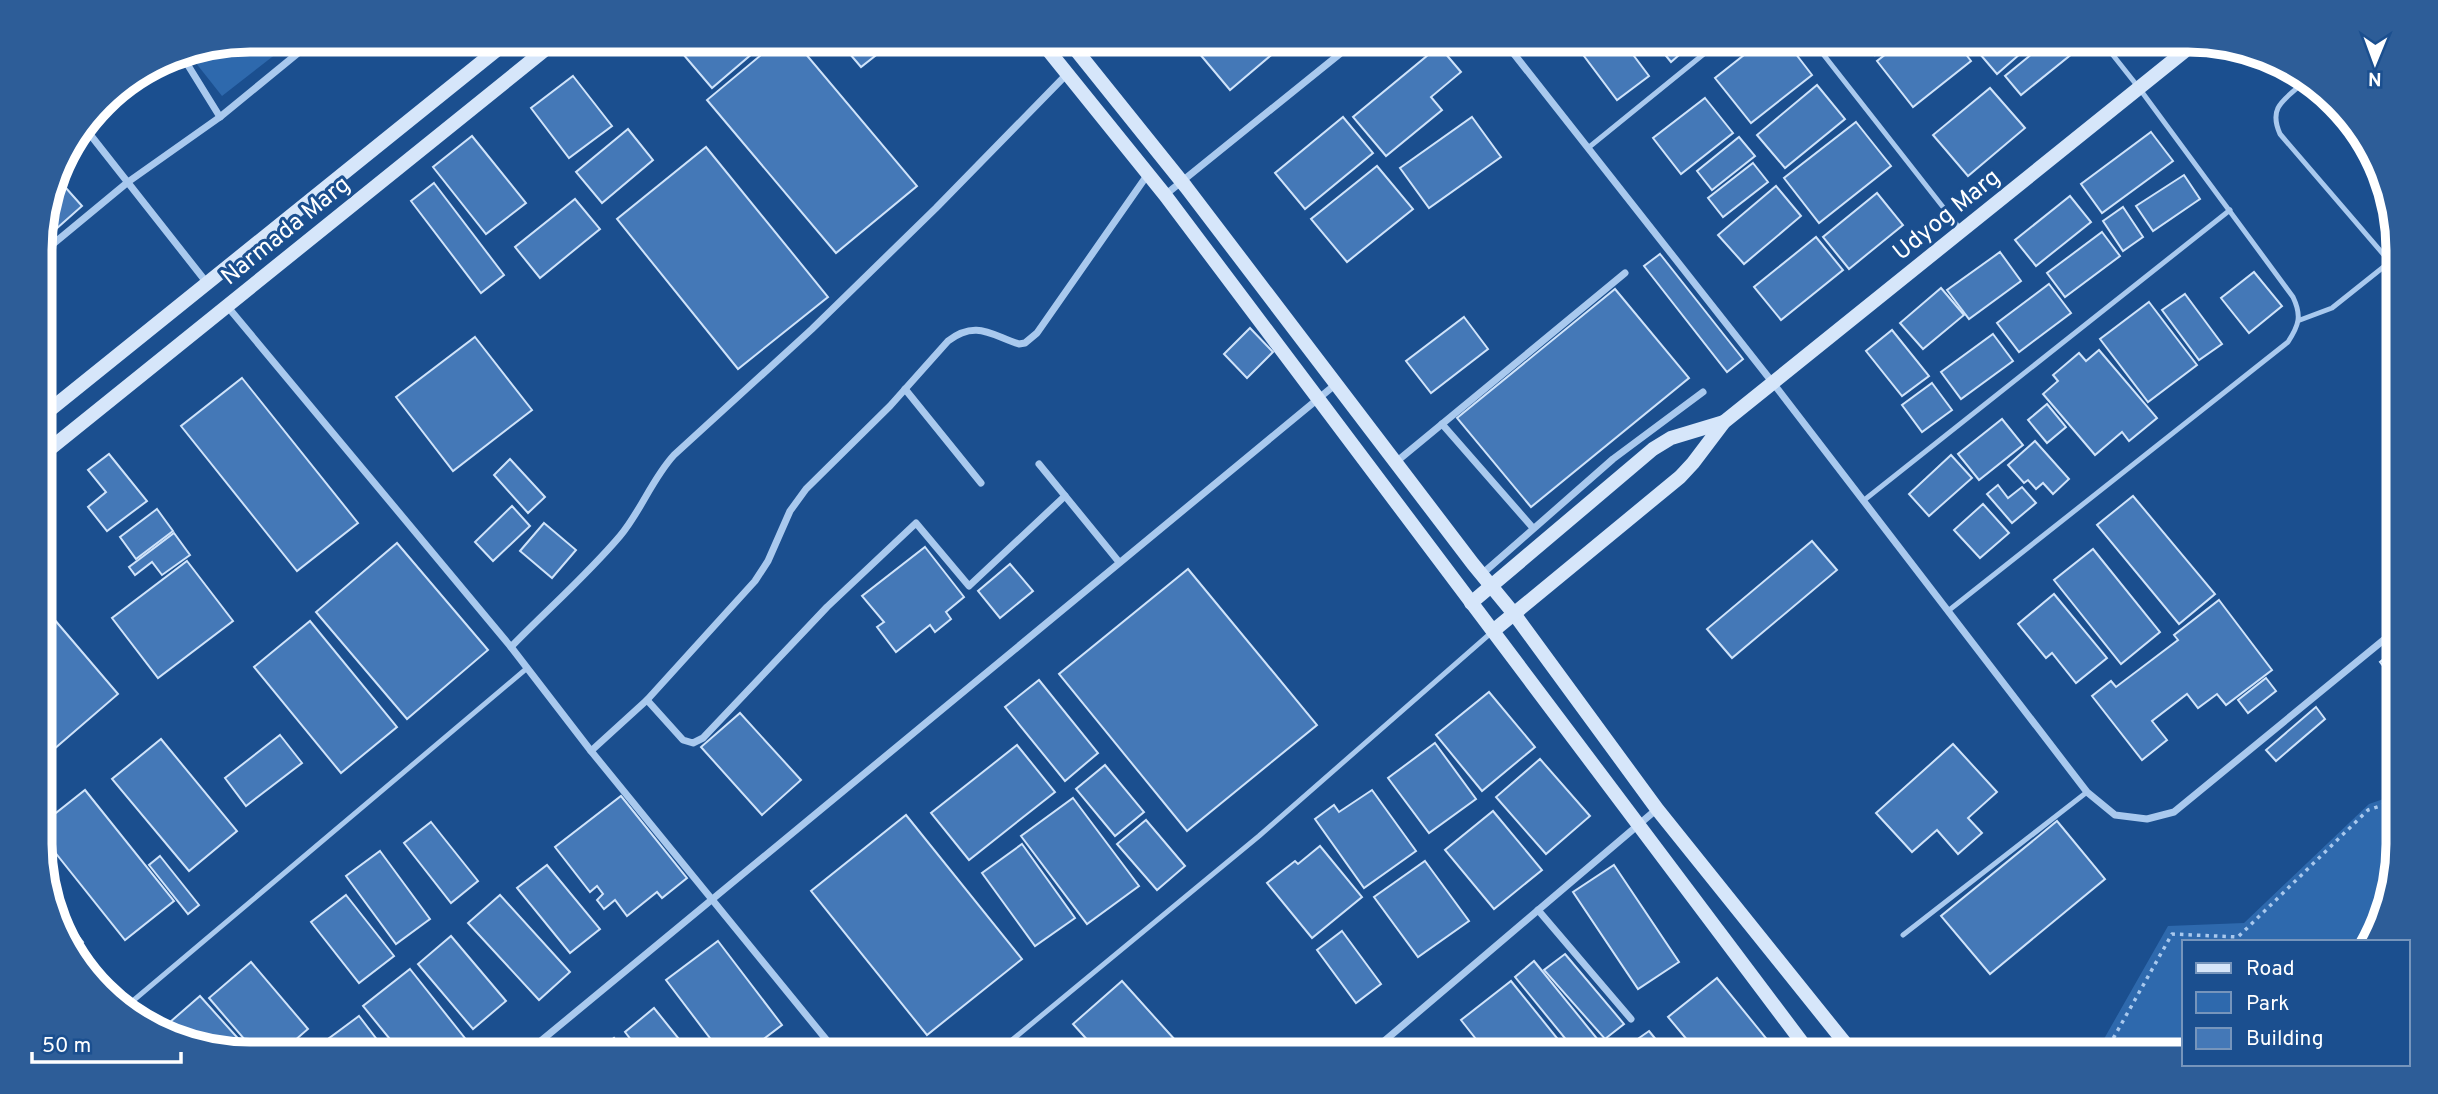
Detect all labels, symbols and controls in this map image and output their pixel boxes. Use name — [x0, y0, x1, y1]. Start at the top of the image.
north arrow — [2340, 28, 2410, 98]
text: N — [2368, 66, 2382, 90]
street label: Udyog Marg — [1888, 163, 2007, 268]
street label: Narmada Marg — [216, 170, 357, 293]
legend — [2182, 940, 2410, 1066]
text: Road — [2246, 956, 2295, 983]
text: Park — [2246, 991, 2289, 1018]
scale bar — [32, 1020, 180, 1064]
text: Building — [2246, 1026, 2324, 1053]
text: 50 m — [42, 1033, 91, 1060]

